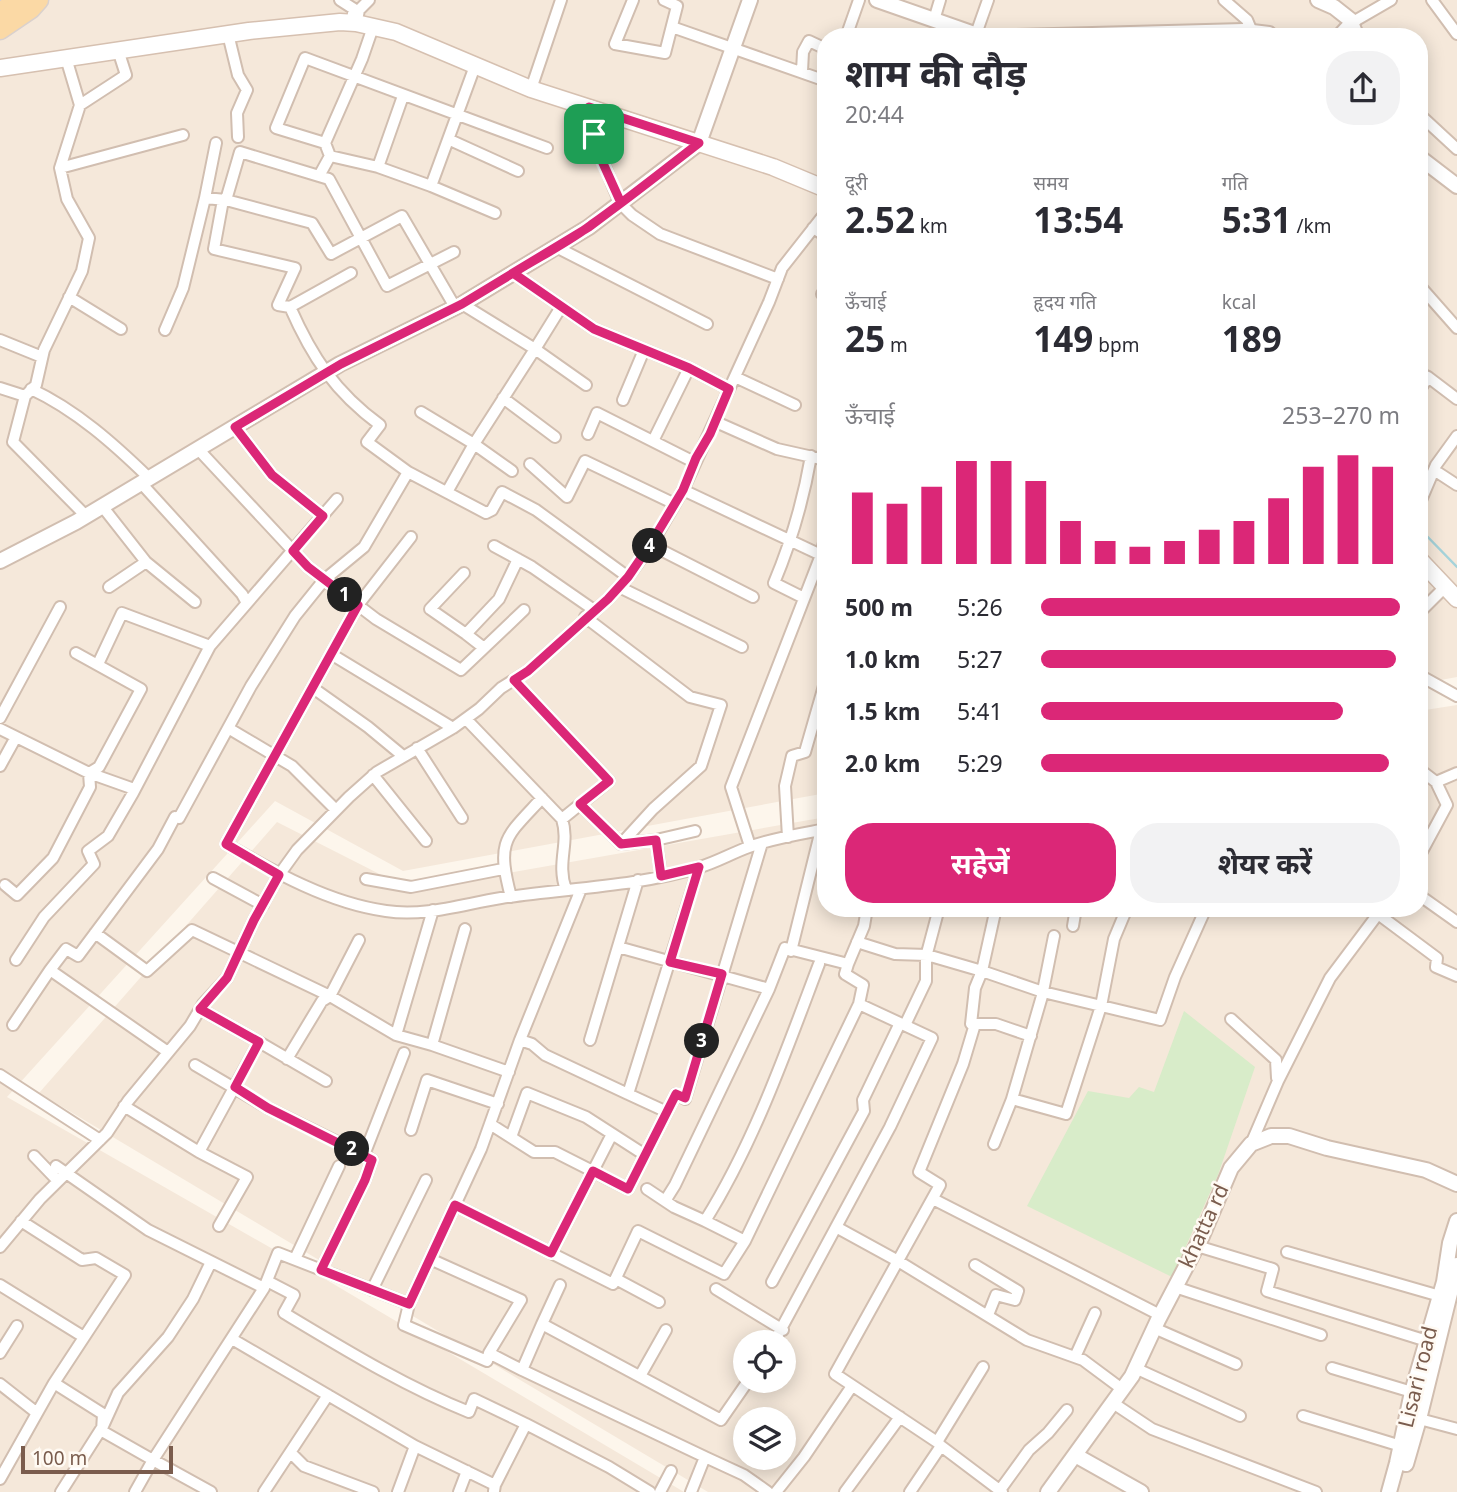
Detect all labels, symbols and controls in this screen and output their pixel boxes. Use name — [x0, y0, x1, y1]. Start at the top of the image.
text: शाम की दौड़ — [845, 46, 1026, 98]
button: share — [1326, 51, 1400, 125]
text: 20:44 — [845, 98, 904, 130]
pin — [564, 104, 624, 164]
icon: arrive — [575, 115, 613, 153]
text: दूरी — [845, 170, 868, 196]
text: समय — [1033, 170, 1069, 196]
text: गति — [1222, 170, 1248, 196]
text: 2.52 — [845, 196, 915, 243]
text: 13:54 — [1033, 196, 1123, 243]
text: 5:31 — [1222, 196, 1292, 243]
text: km — [915, 213, 948, 239]
text: /km — [1292, 213, 1331, 239]
text: ऊँचाई — [845, 289, 886, 315]
text: हृदय गति — [1033, 289, 1096, 315]
text: kcal — [1222, 289, 1256, 315]
text: 25 — [845, 315, 885, 362]
text: 149 — [1033, 315, 1093, 362]
text: 189 — [1222, 315, 1282, 362]
text: m — [885, 332, 908, 358]
text: bpm — [1093, 332, 1139, 358]
text: ऊँचाई — [845, 399, 895, 431]
text: 253–270 m — [1282, 399, 1400, 431]
pin: 4 — [632, 528, 668, 564]
text: 4 — [644, 532, 655, 558]
pin: 1 — [328, 578, 362, 612]
text: 1 — [339, 581, 350, 607]
text: 500 m — [845, 591, 913, 623]
text: 5:26 — [957, 591, 1003, 623]
text: 1.0 km — [845, 643, 920, 675]
text: 5:27 — [957, 643, 1003, 675]
text: 1.5 km — [845, 695, 920, 727]
text: 5:41 — [957, 695, 1003, 727]
text: 2.0 km — [845, 747, 920, 779]
text: 5:29 — [957, 747, 1003, 779]
button: सहेजें — [845, 823, 1116, 903]
button: शेयर करें — [1130, 823, 1400, 903]
pin: 3 — [684, 1024, 720, 1058]
text: 3 — [696, 1027, 707, 1053]
pin: 2 — [334, 1132, 370, 1166]
text: 2 — [346, 1135, 357, 1161]
street label: khatta rd — [1171, 1179, 1235, 1272]
street label: Lisari road — [1391, 1323, 1443, 1430]
map controls — [733, 1330, 796, 1470]
button: locate — [733, 1330, 796, 1393]
button: layers — [733, 1407, 796, 1470]
scale bar — [21, 1443, 173, 1475]
text: 100 m — [32, 1445, 87, 1471]

